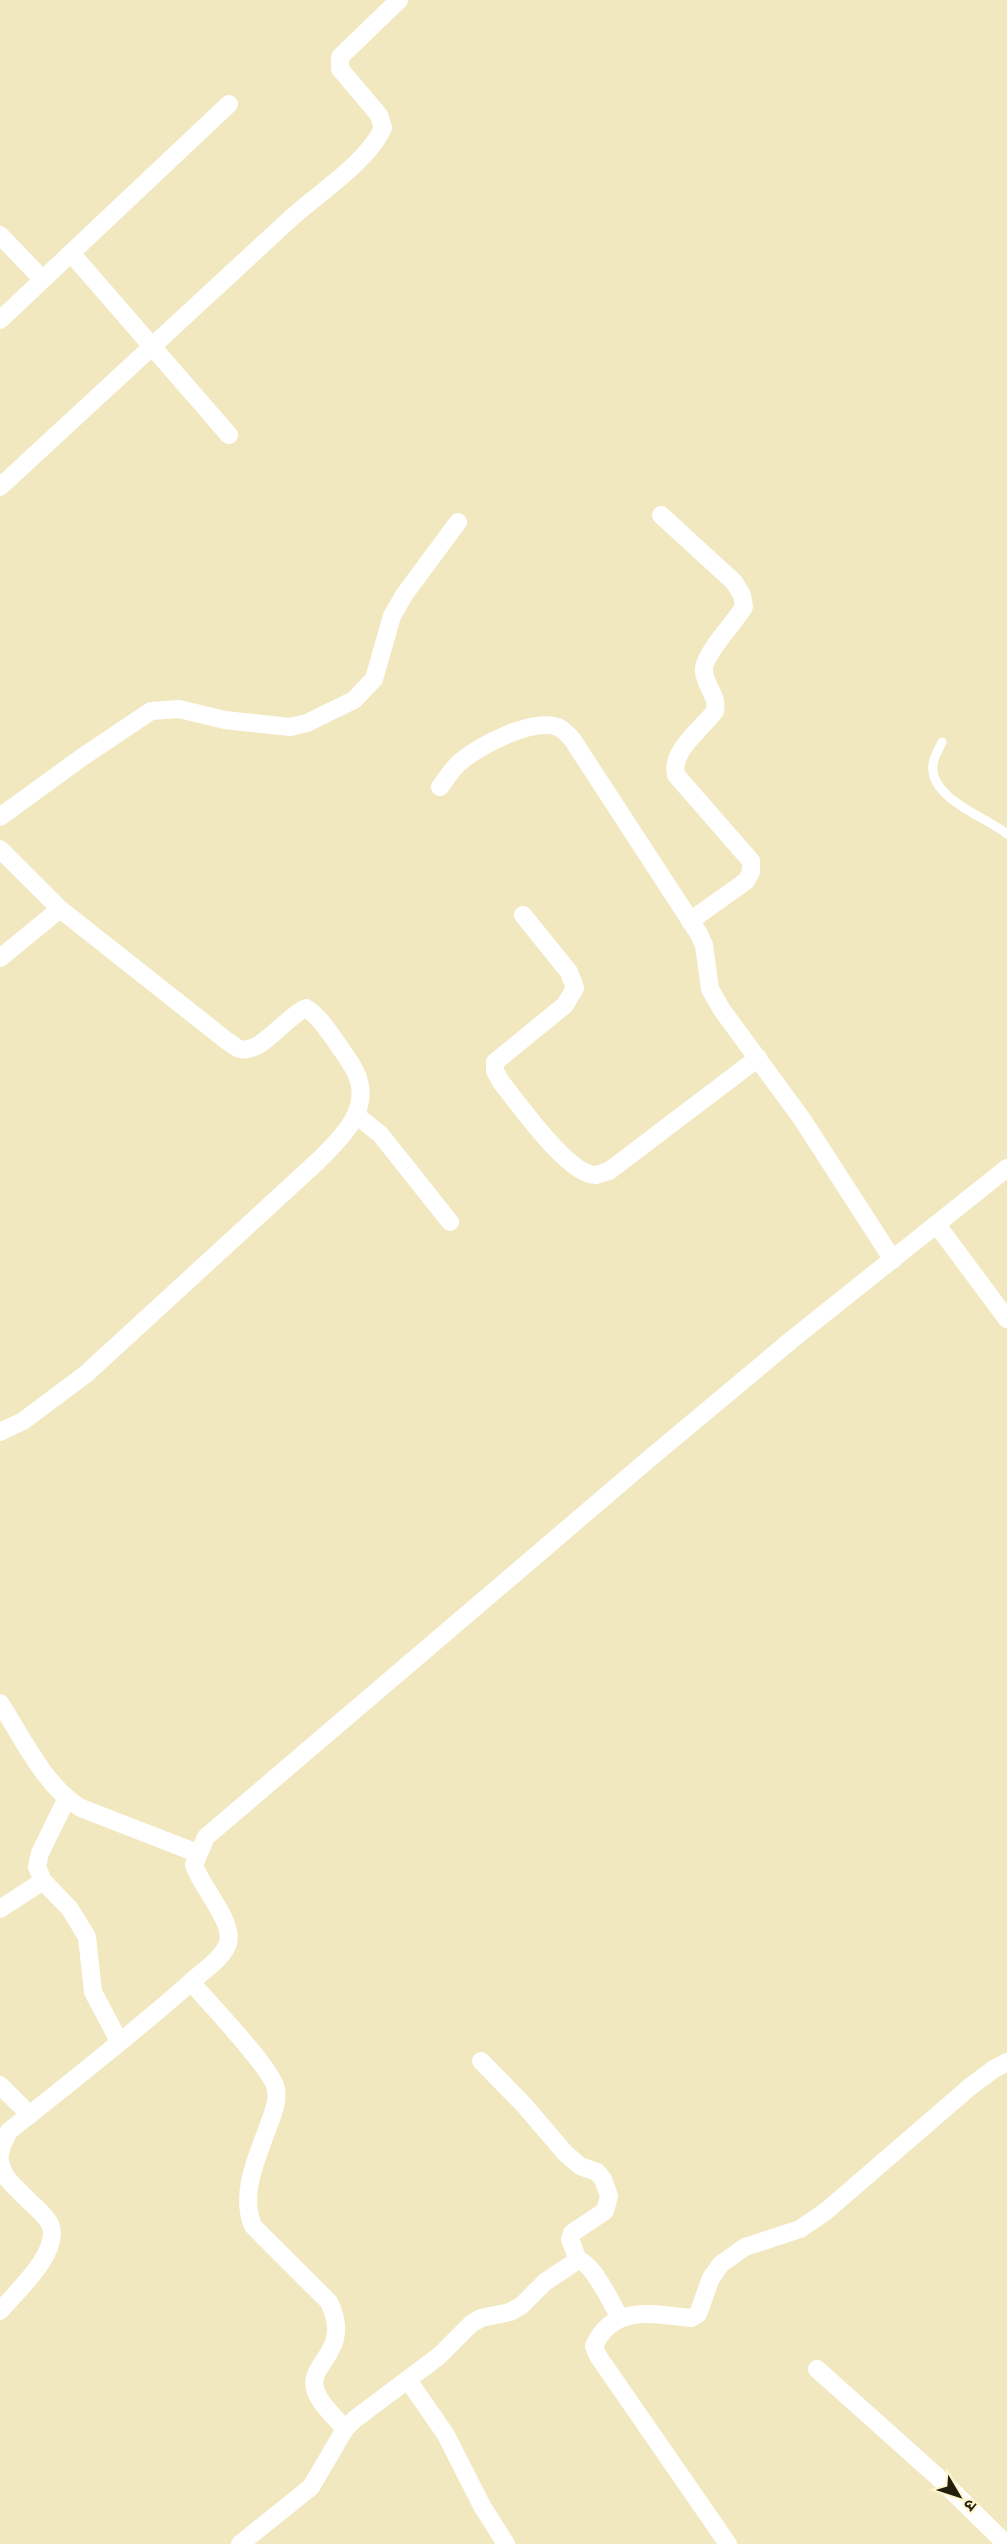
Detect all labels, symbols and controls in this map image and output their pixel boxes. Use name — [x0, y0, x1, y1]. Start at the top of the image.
north arrow — [929, 2466, 989, 2526]
text: उ — [960, 2496, 982, 2516]

